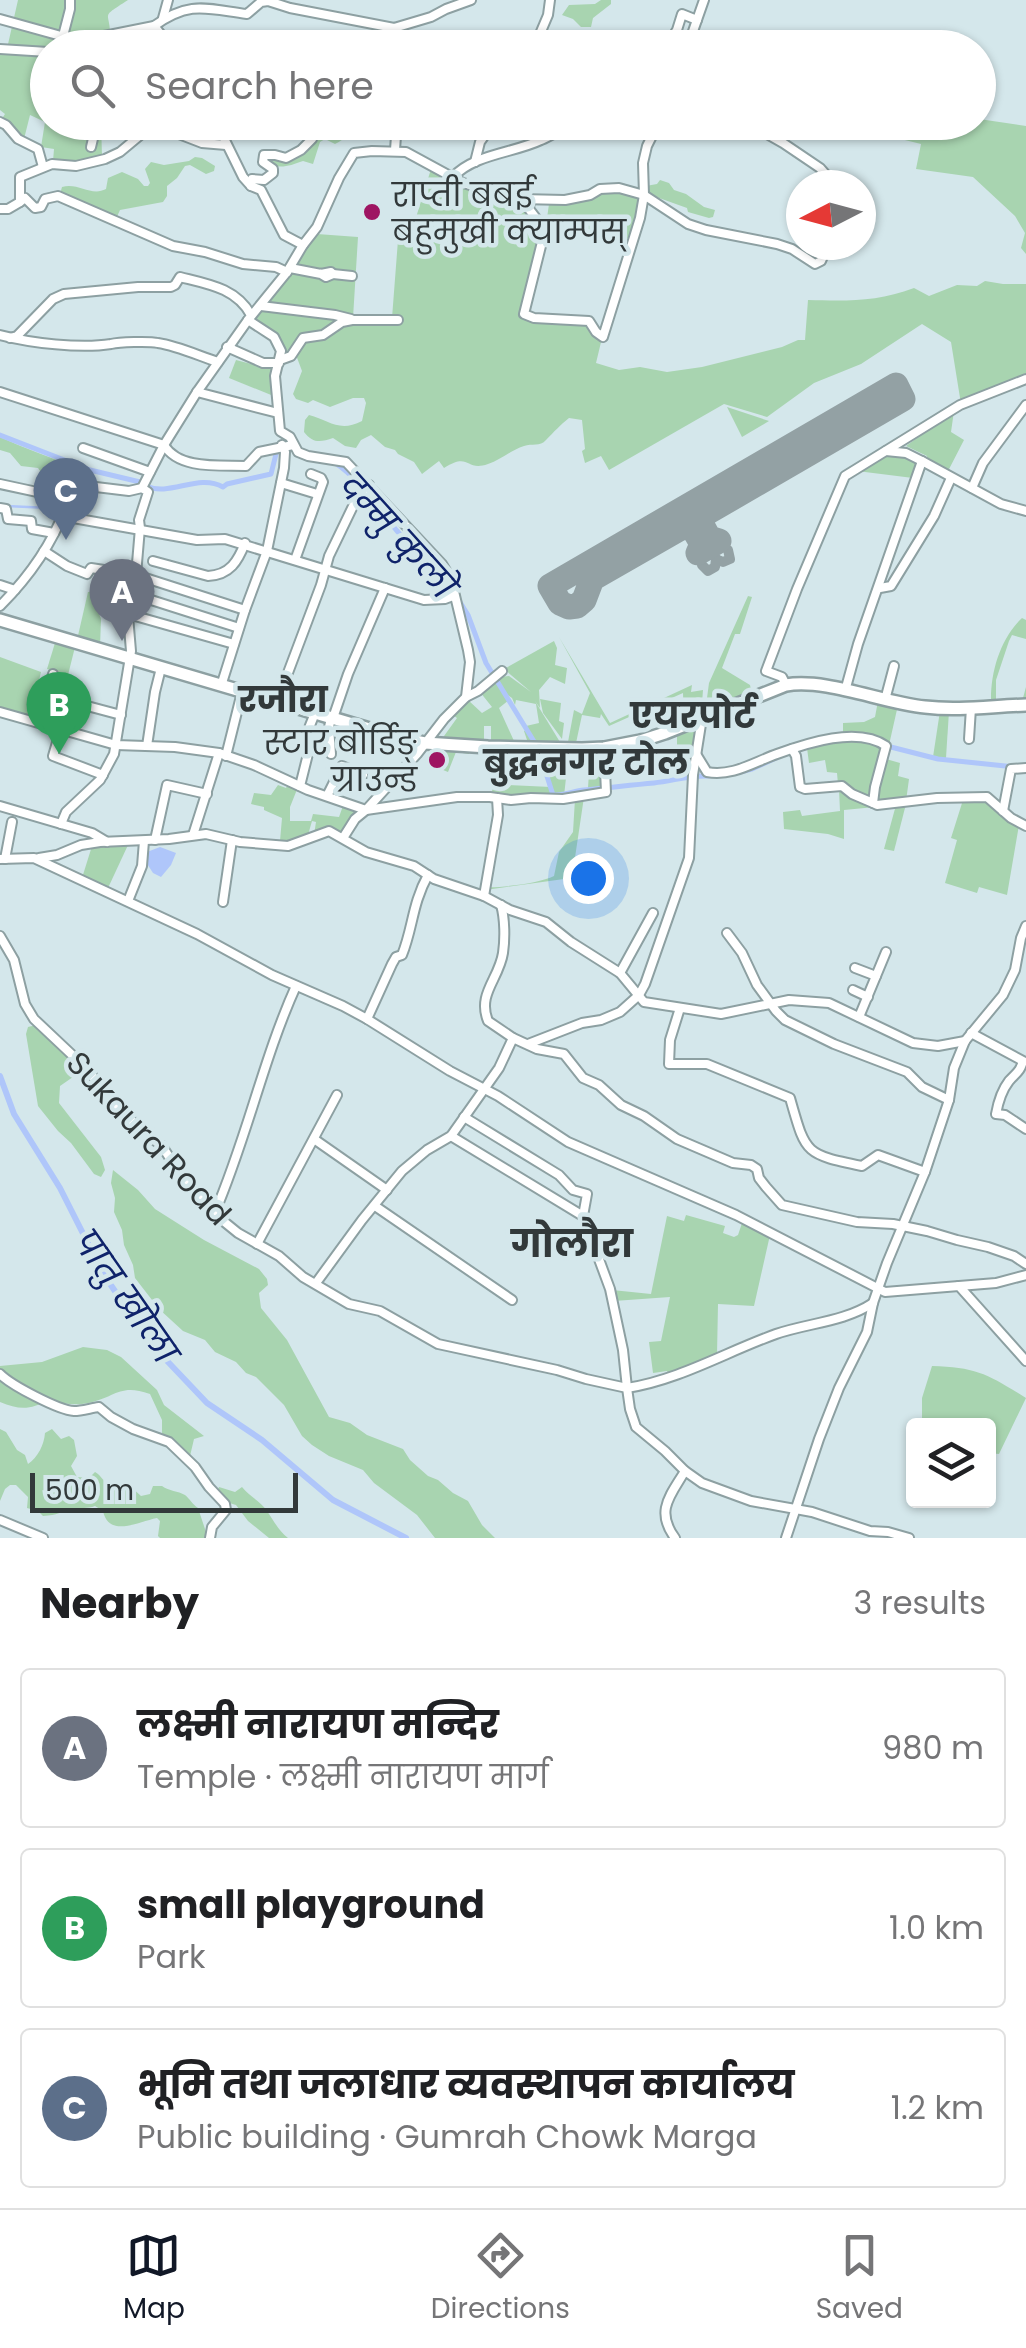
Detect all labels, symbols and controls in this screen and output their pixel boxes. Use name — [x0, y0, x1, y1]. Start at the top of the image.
search box — [30, 30, 996, 140]
icon: search — [65, 58, 120, 113]
text: Search here — [145, 59, 374, 112]
north arrow — [786, 170, 876, 260]
place label: राप्ती बबई बहुमुखी क्याम्पस् — [391, 172, 628, 255]
marker: राप्ती बबई बहुमुखी क्याम्पस् — [361, 201, 383, 223]
pin: C — [34, 458, 98, 540]
water label: दम्मु कुलो — [328, 462, 470, 612]
pin: A — [90, 558, 154, 641]
pin: B — [27, 672, 92, 754]
district label: रजौरा — [237, 674, 329, 724]
district label: एयरपोर्ट — [629, 691, 759, 740]
place label: स्टार बोर्डिङ् ग्राउन्ड — [263, 720, 418, 802]
district label: बुद्धनगर टोल — [482, 738, 690, 787]
marker: स्टार बोर्डिङ् ग्राउन्ड — [426, 749, 448, 771]
your location — [563, 853, 614, 904]
street label: Sukaura Road — [56, 1041, 242, 1235]
district label: गोलौरा — [510, 1216, 634, 1270]
water label: पातु खोला — [62, 1220, 192, 1377]
map controls — [906, 1418, 996, 1508]
button: layers — [906, 1418, 996, 1508]
scale bar — [30, 1468, 298, 1512]
text: 500 m — [45, 1471, 134, 1510]
text: Nearby — [40, 1574, 199, 1633]
text: 3 results — [853, 1580, 986, 1625]
text: लक्ष्मी नारायण मन्दिर — [137, 1698, 499, 1751]
text: A — [63, 1725, 86, 1770]
text: 980 m — [882, 1725, 984, 1770]
text: Temple · लक्ष्मी नारायण मार्ग — [137, 1754, 548, 1799]
text: small playground — [137, 1878, 485, 1931]
text: B — [64, 1905, 85, 1950]
text: 1.0 km — [889, 1905, 984, 1950]
text: Park — [137, 1934, 206, 1979]
text: भूमि तथा जलाधार व्यवस्थापन कार्यालय — [137, 2058, 795, 2111]
text: C — [62, 2085, 87, 2130]
text: 1.2 km — [891, 2085, 984, 2130]
text: Public building · Gumrah Chowk Marga — [137, 2114, 757, 2159]
tab: Map — [123, 2228, 185, 2330]
tab: Directions — [431, 2228, 570, 2330]
tab: Saved — [816, 2228, 903, 2330]

